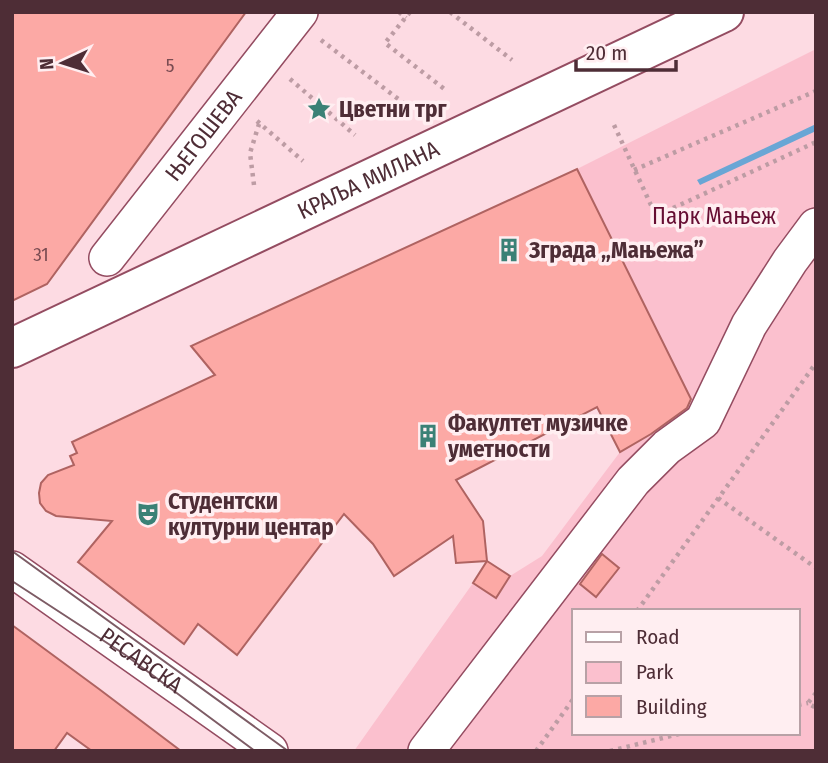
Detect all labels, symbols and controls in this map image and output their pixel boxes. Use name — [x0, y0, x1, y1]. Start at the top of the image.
north arrow — [28, 28, 98, 98]
scale bar — [576, 28, 676, 72]
text: 20 m — [586, 40, 627, 66]
house number: 5 — [166, 54, 174, 77]
text: N — [35, 58, 58, 71]
street label: ЊЕГОШЕВА — [159, 84, 248, 187]
place icon: Цветни трг — [305, 95, 333, 123]
place label: Цветни трг — [339, 95, 447, 123]
street label: КРАЉА МИЛАНА — [293, 134, 444, 225]
park label: Парк Мањеж — [652, 202, 776, 230]
building icon: Зграда „Мањежа” — [495, 236, 523, 264]
place label: Зграда „Мањежа” — [528, 236, 704, 264]
house number: 31 — [33, 243, 49, 266]
place label: Факултет музичке уметности — [447, 409, 628, 463]
building icon: Факултет музичке уметности — [414, 422, 442, 450]
place label: Студентски културни центар — [168, 487, 334, 541]
theatre icon: Студентски културни центар — [134, 500, 162, 528]
legend — [572, 609, 800, 735]
street label: РЕСАВСКА — [94, 621, 188, 699]
text: Road — [636, 624, 680, 650]
text: Park — [636, 659, 674, 685]
text: Building — [636, 694, 707, 720]

